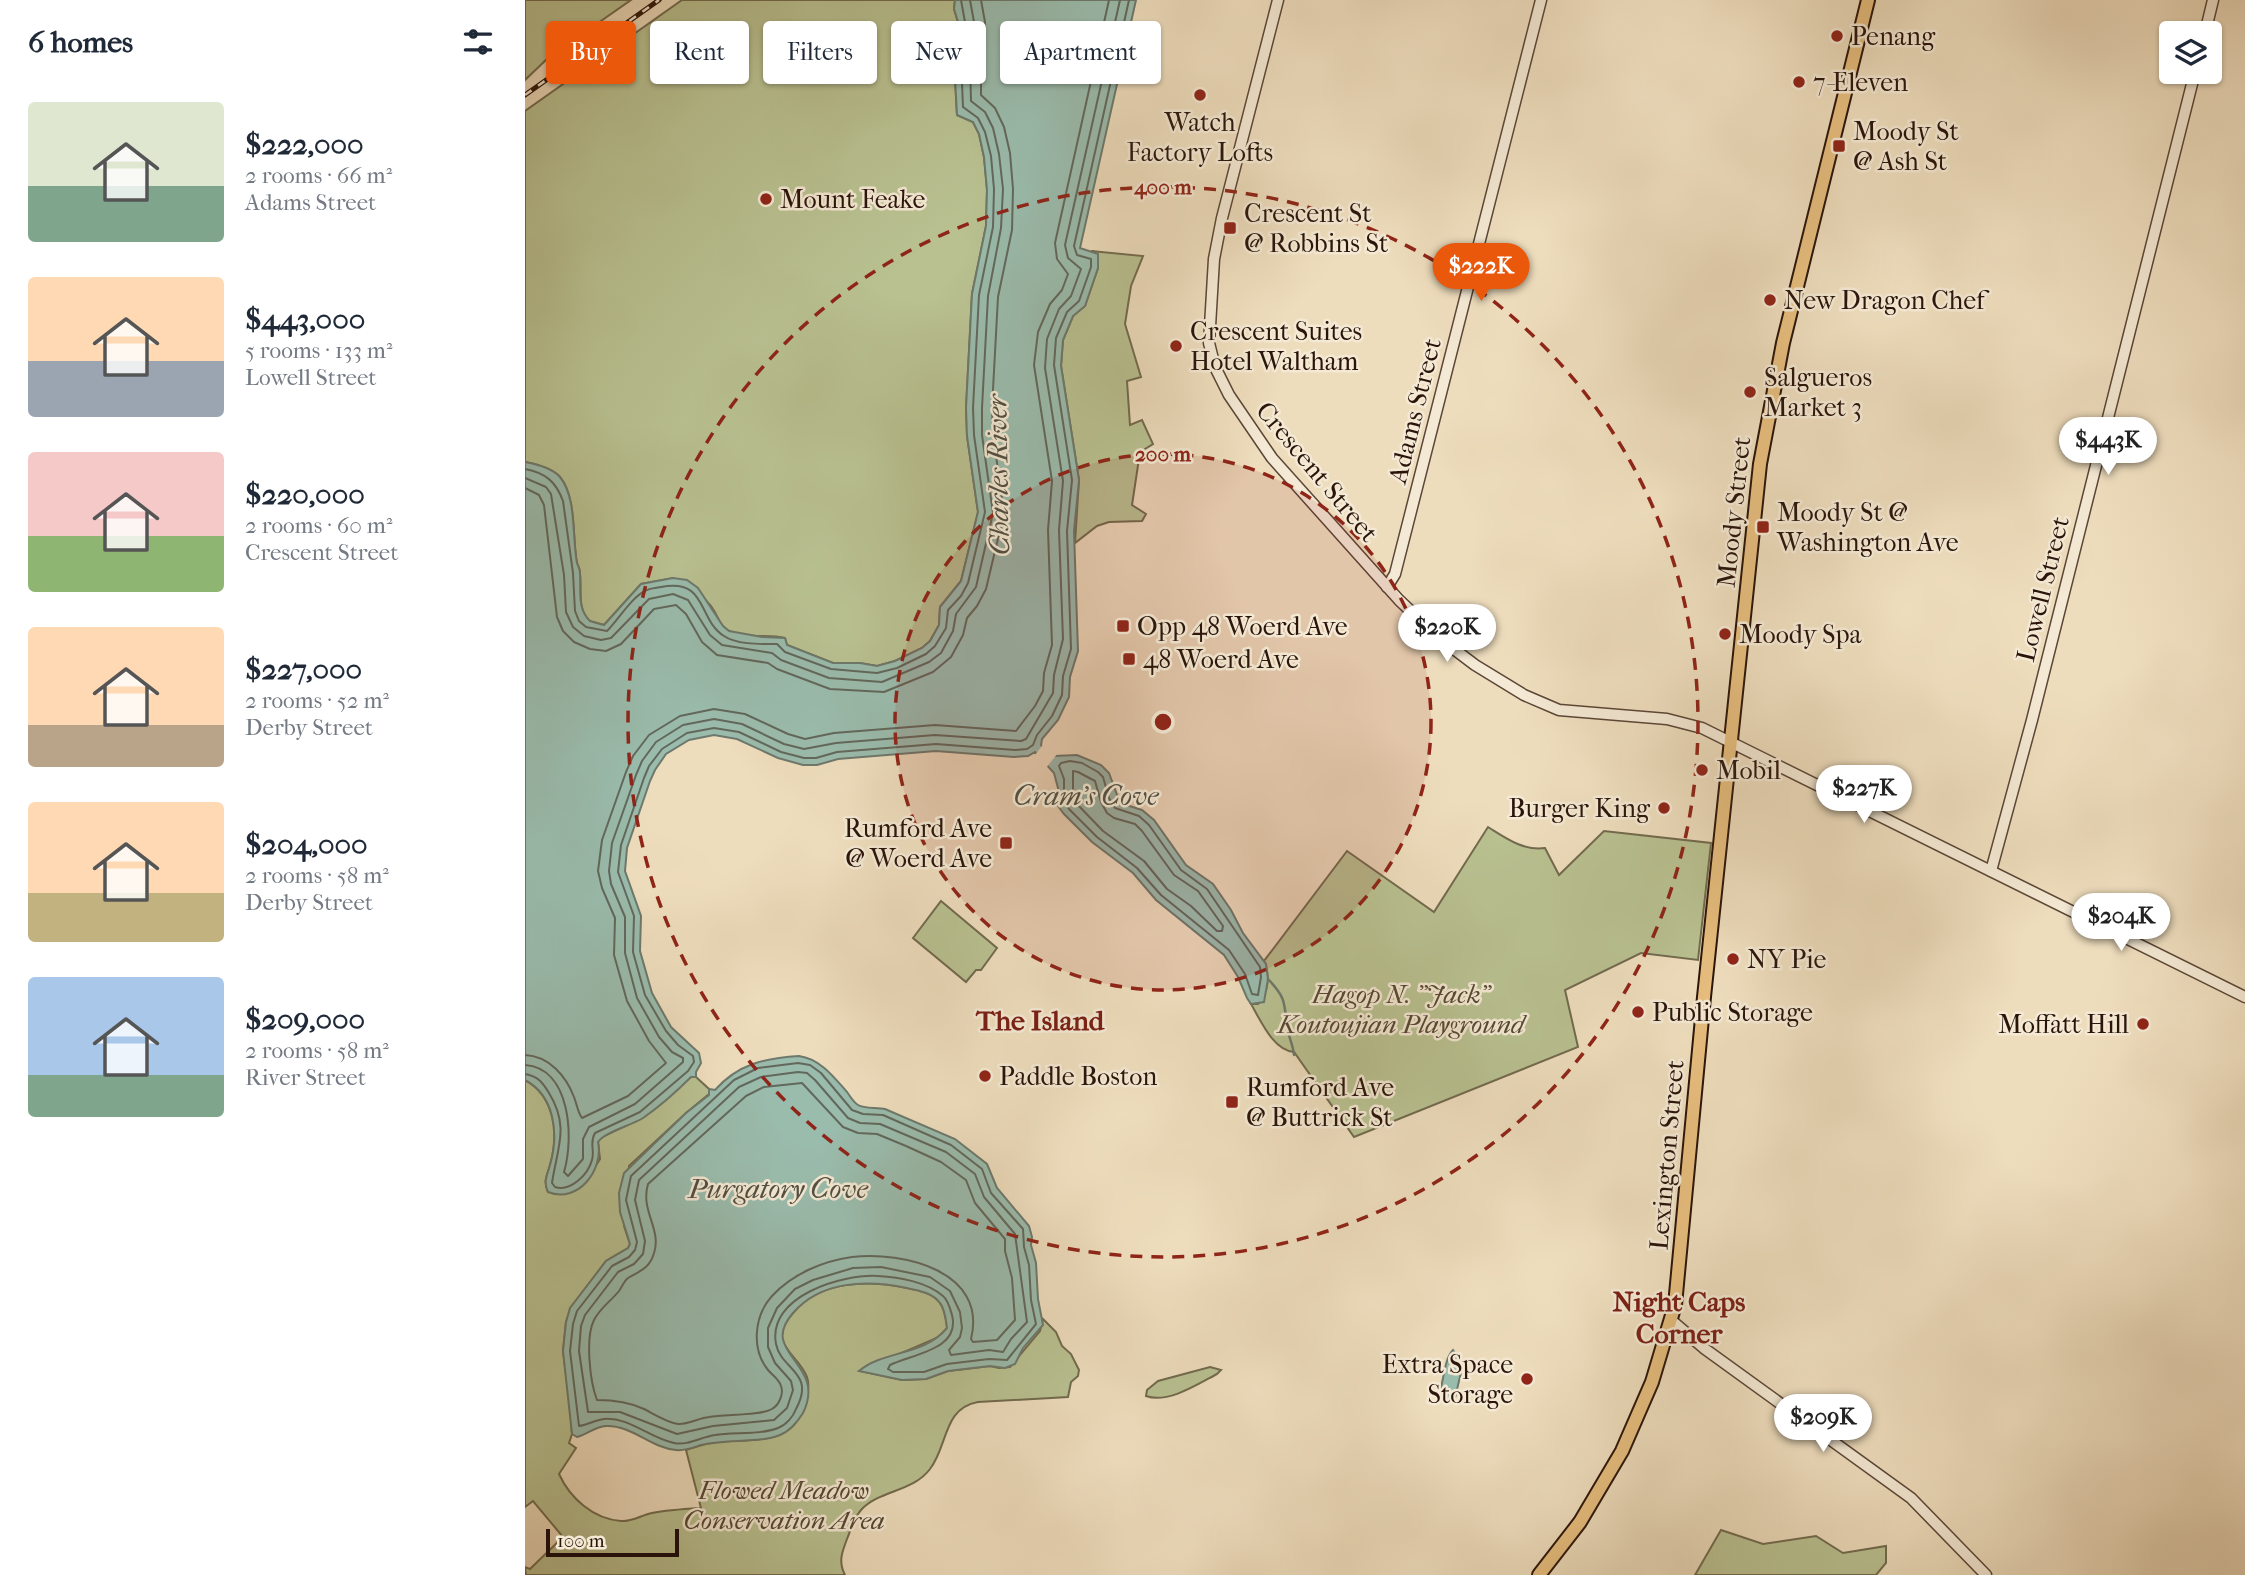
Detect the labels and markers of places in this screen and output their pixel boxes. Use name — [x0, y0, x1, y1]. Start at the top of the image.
place label: Penang — [1851, 21, 1936, 52]
marker: Penang — [1829, 28, 1845, 44]
place label: 7-Eleven — [1813, 67, 1908, 98]
marker: 7-Eleven — [1791, 74, 1807, 90]
marker: Watch Factory Lofts — [1192, 87, 1208, 103]
place label: Watch Factory Lofts — [1127, 107, 1273, 168]
place label: Moody St @ Ash St — [1853, 116, 1960, 177]
marker: Moody St @ Ash St — [1831, 138, 1847, 154]
place label: Mount Feake — [780, 184, 926, 215]
marker: Mount Feake — [758, 191, 774, 207]
place label: Crescent St @ Robbins St — [1244, 198, 1389, 259]
marker: Crescent St @ Robbins St — [1222, 220, 1238, 236]
pin: $222K — [1432, 244, 1530, 303]
place label: New Dragon Chef — [1784, 285, 1990, 316]
marker: New Dragon Chef — [1762, 292, 1778, 308]
place label: Crescent Suites Hotel Waltham — [1190, 316, 1362, 377]
marker: Crescent Suites Hotel Waltham — [1168, 338, 1184, 354]
place label: Salgueros Market 3 — [1764, 362, 1872, 423]
marker: Salgueros Market 3 — [1742, 384, 1758, 400]
pin: $443K — [2059, 418, 2157, 477]
place label: Moody St @ Washington Ave — [1776, 497, 1959, 558]
marker: Moody St @ Washington Ave — [1755, 519, 1771, 535]
pin: $220K — [1398, 604, 1496, 664]
place label: Opp 48 Woerd Ave — [1137, 611, 1348, 642]
marker: Opp 48 Woerd Ave — [1115, 618, 1131, 634]
place label: Moody Spa — [1739, 619, 1863, 650]
marker: Moody Spa — [1717, 626, 1733, 642]
place label: 48 Woerd Ave — [1143, 644, 1299, 675]
marker: 48 Woerd Ave — [1121, 651, 1137, 667]
centre of rings — [1151, 710, 1175, 734]
place label: Mobil — [1716, 755, 1781, 786]
marker: Mobil — [1694, 762, 1710, 778]
pin: $227K — [1815, 766, 1913, 825]
place label: Burger King — [1508, 793, 1651, 824]
marker: Burger King — [1656, 800, 1672, 816]
place label: Rumford Ave @ Woerd Ave — [844, 813, 992, 874]
marker: Rumford Ave @ Woerd Ave — [998, 835, 1014, 851]
pin: $204K — [2072, 894, 2170, 953]
place label: NY Pie — [1747, 944, 1827, 975]
marker: NY Pie — [1725, 951, 1741, 967]
place label: Public Storage — [1652, 997, 1813, 1028]
marker: Public Storage — [1630, 1004, 1646, 1020]
place label: Moffatt Hill — [1998, 1009, 2129, 1040]
marker: Moffatt Hill — [2135, 1016, 2151, 1032]
place label: Paddle Boston — [999, 1061, 1157, 1092]
marker: Paddle Boston — [977, 1068, 993, 1084]
place label: Rumford Ave @ Buttrick St — [1246, 1072, 1394, 1133]
marker: Rumford Ave @ Buttrick St — [1224, 1094, 1240, 1110]
place label: Extra Space Storage — [1382, 1349, 1513, 1410]
marker: Extra Space Storage — [1519, 1371, 1535, 1387]
pin: $209K — [1774, 1394, 1872, 1454]

